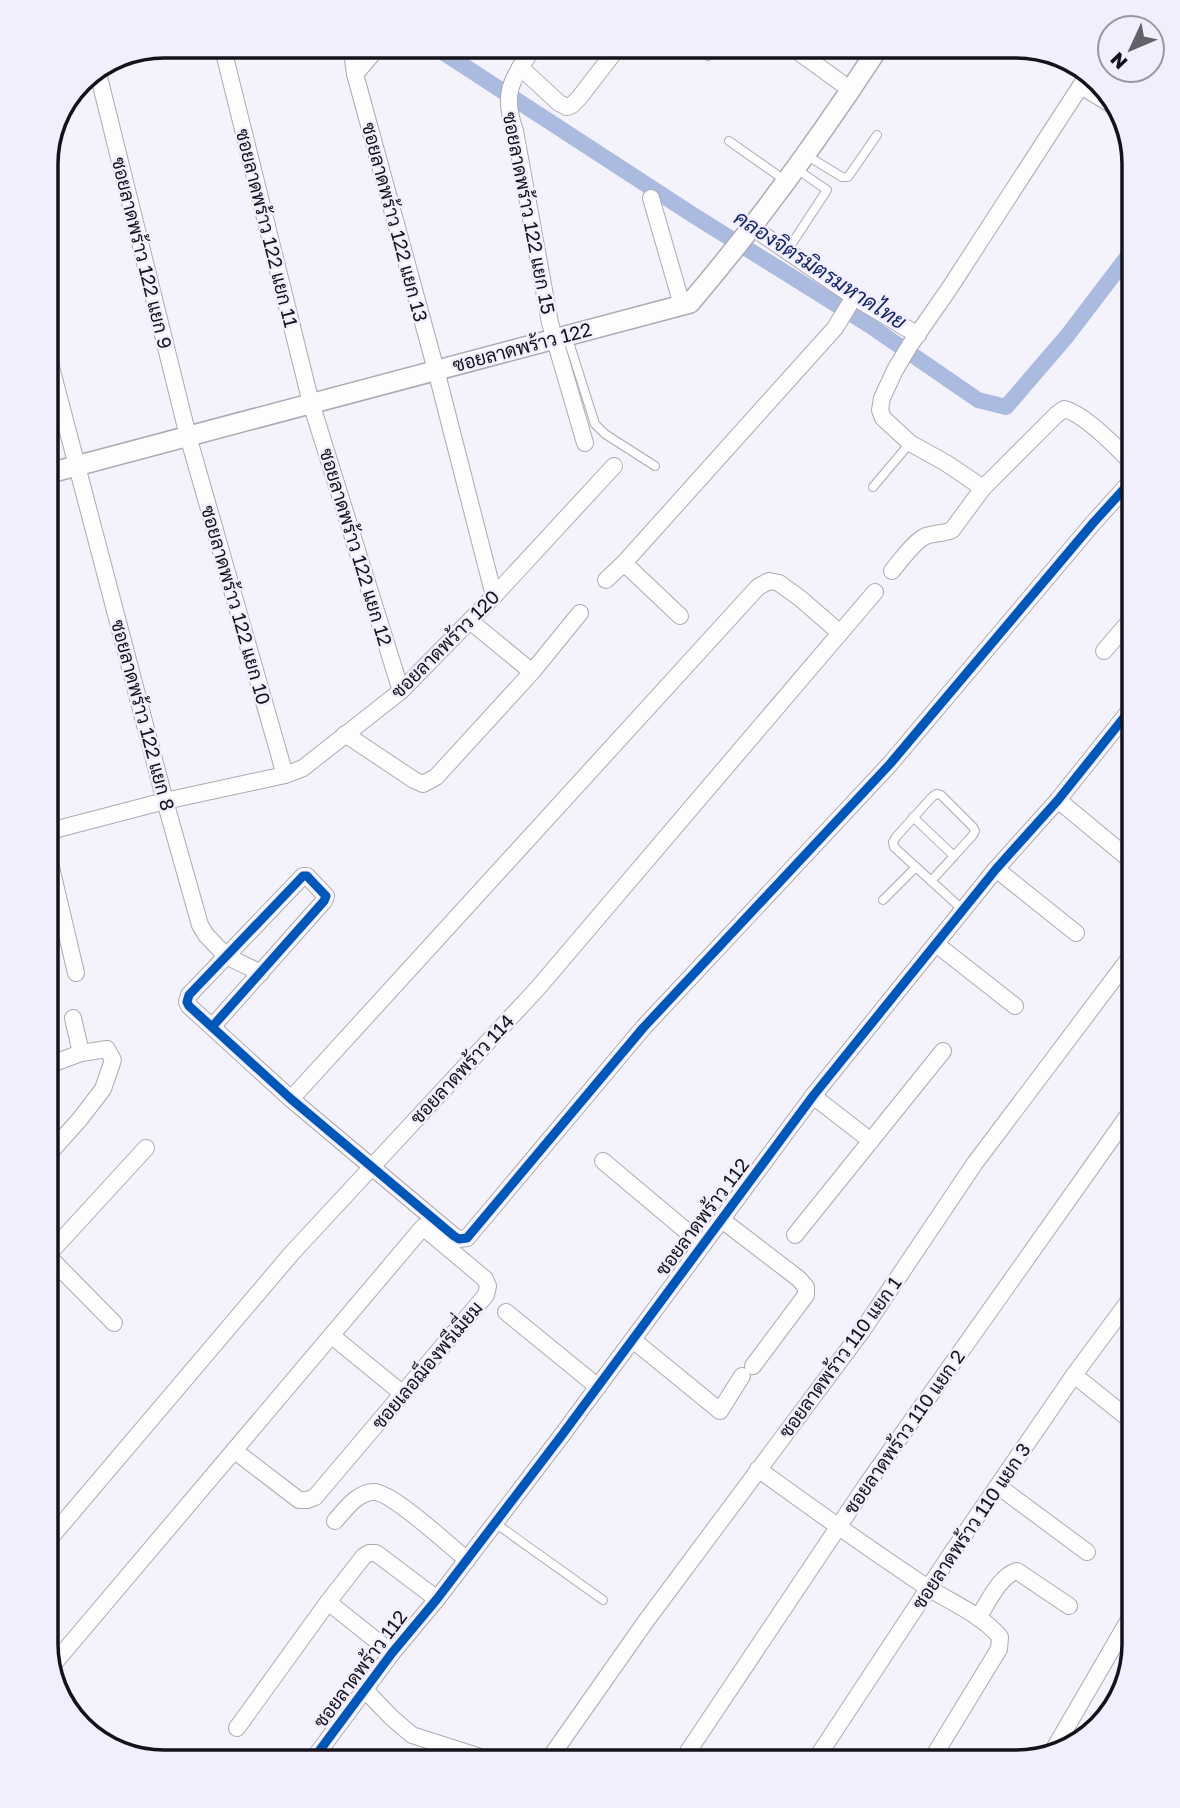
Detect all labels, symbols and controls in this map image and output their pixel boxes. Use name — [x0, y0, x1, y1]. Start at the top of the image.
north arrow — [1096, 14, 1166, 84]
text: N — [1105, 48, 1132, 74]
street label: ซอยลาดพร้าว 122 แยก 15 — [499, 110, 560, 316]
street label: ซอยลาดพร้าว 122 แยก 13 — [358, 120, 433, 324]
street label: ซอยลาดพร้าว 122 แยก 11 — [232, 126, 303, 330]
street label: ซอยลาดพร้าว 122 แยก 9 — [108, 155, 177, 351]
water label: คลองจิตรมิตรมหาดไทย — [730, 204, 911, 335]
street label: ซอยลาดพร้าว 122 — [450, 317, 594, 376]
street label: ซอยลาดพร้าว 122 แยก 12 — [315, 445, 398, 649]
street label: ซอยลาดพร้าว 122 แยก 10 — [197, 503, 276, 707]
street label: ซอยลาดพร้าว 120 — [386, 585, 504, 703]
street label: ซอยลาดพร้าว 122 แยก 8 — [107, 617, 180, 813]
street label: ซอยลาดพร้าว 114 — [405, 1009, 518, 1128]
street label: ซอยลาดพร้าว 112 — [650, 1153, 753, 1280]
street label: ซอยลาดพร้าว 110 แยก 1 — [773, 1272, 906, 1442]
street label: ซอยเลอฌ็องพรีเมี่ยม — [363, 1293, 487, 1433]
street label: ซอยลาดพร้าว 110 แยก 2 — [838, 1345, 969, 1518]
street label: ซอยลาดพร้าว 110 แยก 3 — [906, 1438, 1035, 1613]
street label: ซอยลาดพร้าว 112 — [308, 1605, 411, 1732]

